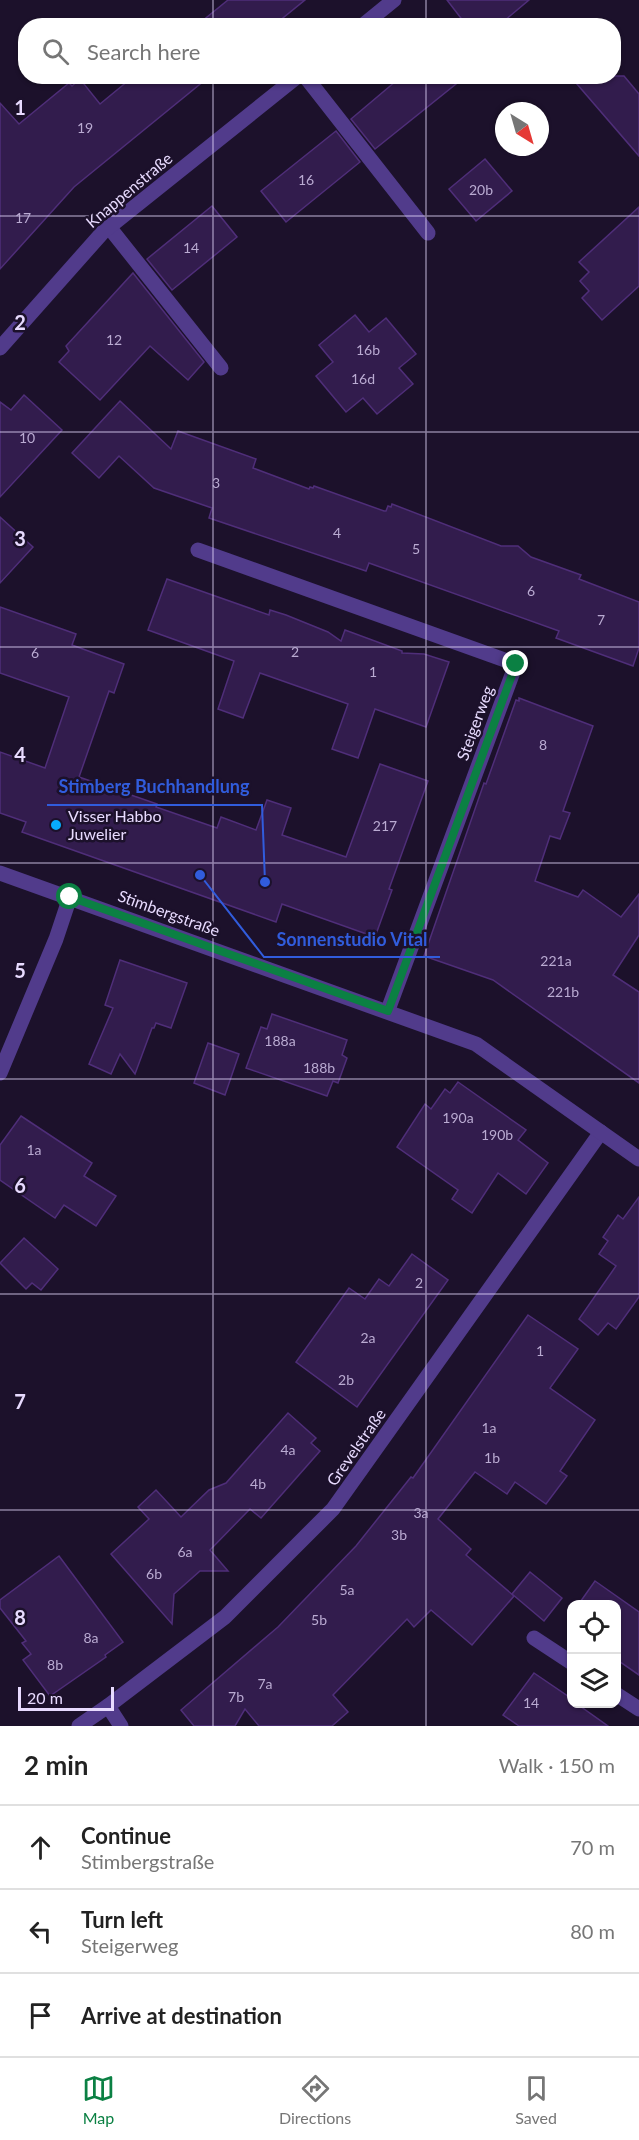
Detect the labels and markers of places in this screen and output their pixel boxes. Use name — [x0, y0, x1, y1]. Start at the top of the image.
callout: Stimberg Buchhandlung — [47, 769, 262, 805]
place label: Visser Habbo Juwelier — [68, 806, 161, 843]
marker: Visser Habbo Juwelier — [49, 818, 63, 832]
callout: Sonnenstudio Vital — [264, 921, 440, 957]

